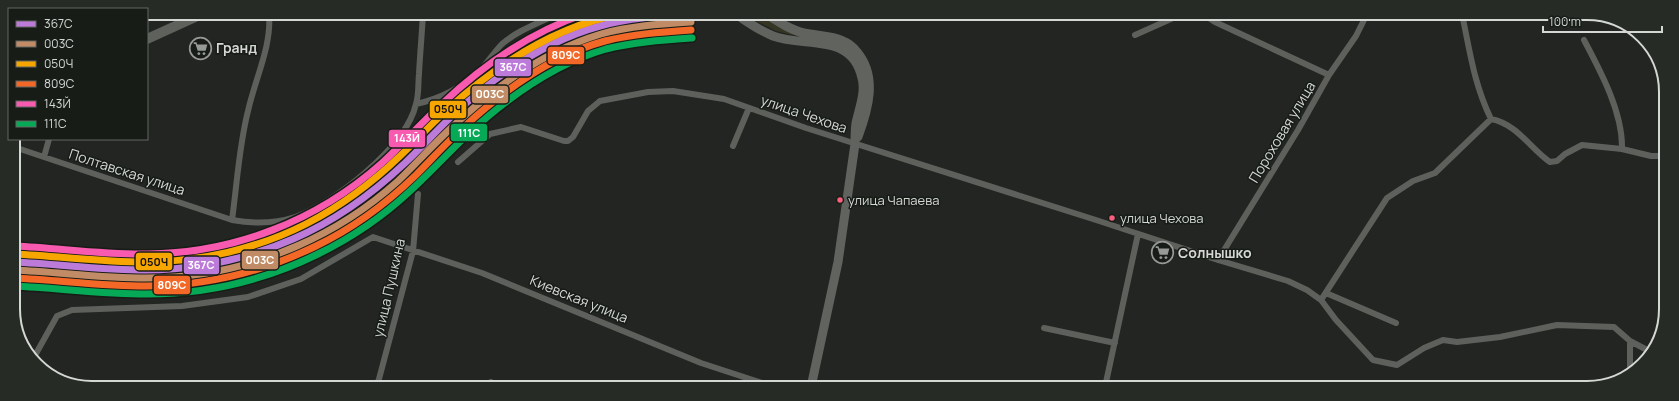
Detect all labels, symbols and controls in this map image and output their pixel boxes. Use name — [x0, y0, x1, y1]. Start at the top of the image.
legend — [8, 8, 148, 140]
scale bar — [1543, 8, 1662, 34]
text: 100 m — [1549, 13, 1581, 30]
text: 367С — [44, 15, 73, 32]
text: 003С — [44, 35, 74, 52]
supermarket icon: Гранд — [187, 35, 213, 61]
place label: Гранд — [216, 38, 257, 57]
line badge: 809С — [547, 46, 585, 65]
text: 809С — [552, 47, 580, 62]
text: 050Ч — [44, 55, 73, 72]
line badge: 367С — [494, 58, 532, 77]
text: 367С — [499, 59, 527, 74]
text: 809С — [44, 75, 75, 92]
street label: Пороховая улица — [1244, 78, 1319, 186]
line badge: 003С — [471, 85, 509, 104]
text: 003С — [476, 86, 505, 101]
street label: улица Чехова — [759, 90, 850, 137]
text: 143Й — [44, 95, 71, 112]
line badge: 050Ч — [429, 100, 467, 119]
text: 050Ч — [434, 101, 462, 116]
text: 111С — [44, 115, 67, 132]
line badge: 111С — [450, 123, 488, 142]
text: 111С — [458, 125, 480, 140]
line badge: 143Й — [388, 129, 426, 148]
text: 143Й — [394, 130, 420, 145]
street label: Полтавская улица — [67, 144, 187, 199]
place label: улица Чапаева — [848, 191, 939, 209]
marker: улица Чапаева — [835, 195, 845, 205]
place label: улица Чехова — [1120, 209, 1204, 227]
marker: улица Чехова — [1107, 213, 1117, 223]
street label: улица Пушкина — [368, 237, 409, 339]
supermarket icon: Солнышко — [1149, 240, 1175, 266]
place label: Солнышко — [1178, 243, 1252, 262]
line badge: 003С — [241, 250, 279, 270]
line badge: 050Ч — [135, 252, 173, 271]
text: 003С — [246, 252, 275, 267]
text: 050Ч — [140, 254, 168, 269]
line badge: 367С — [183, 256, 220, 275]
text: 367С — [187, 257, 215, 272]
street label: Киевская улица — [527, 270, 631, 327]
line badge: 809С — [153, 275, 191, 295]
text: 809С — [158, 277, 186, 292]

